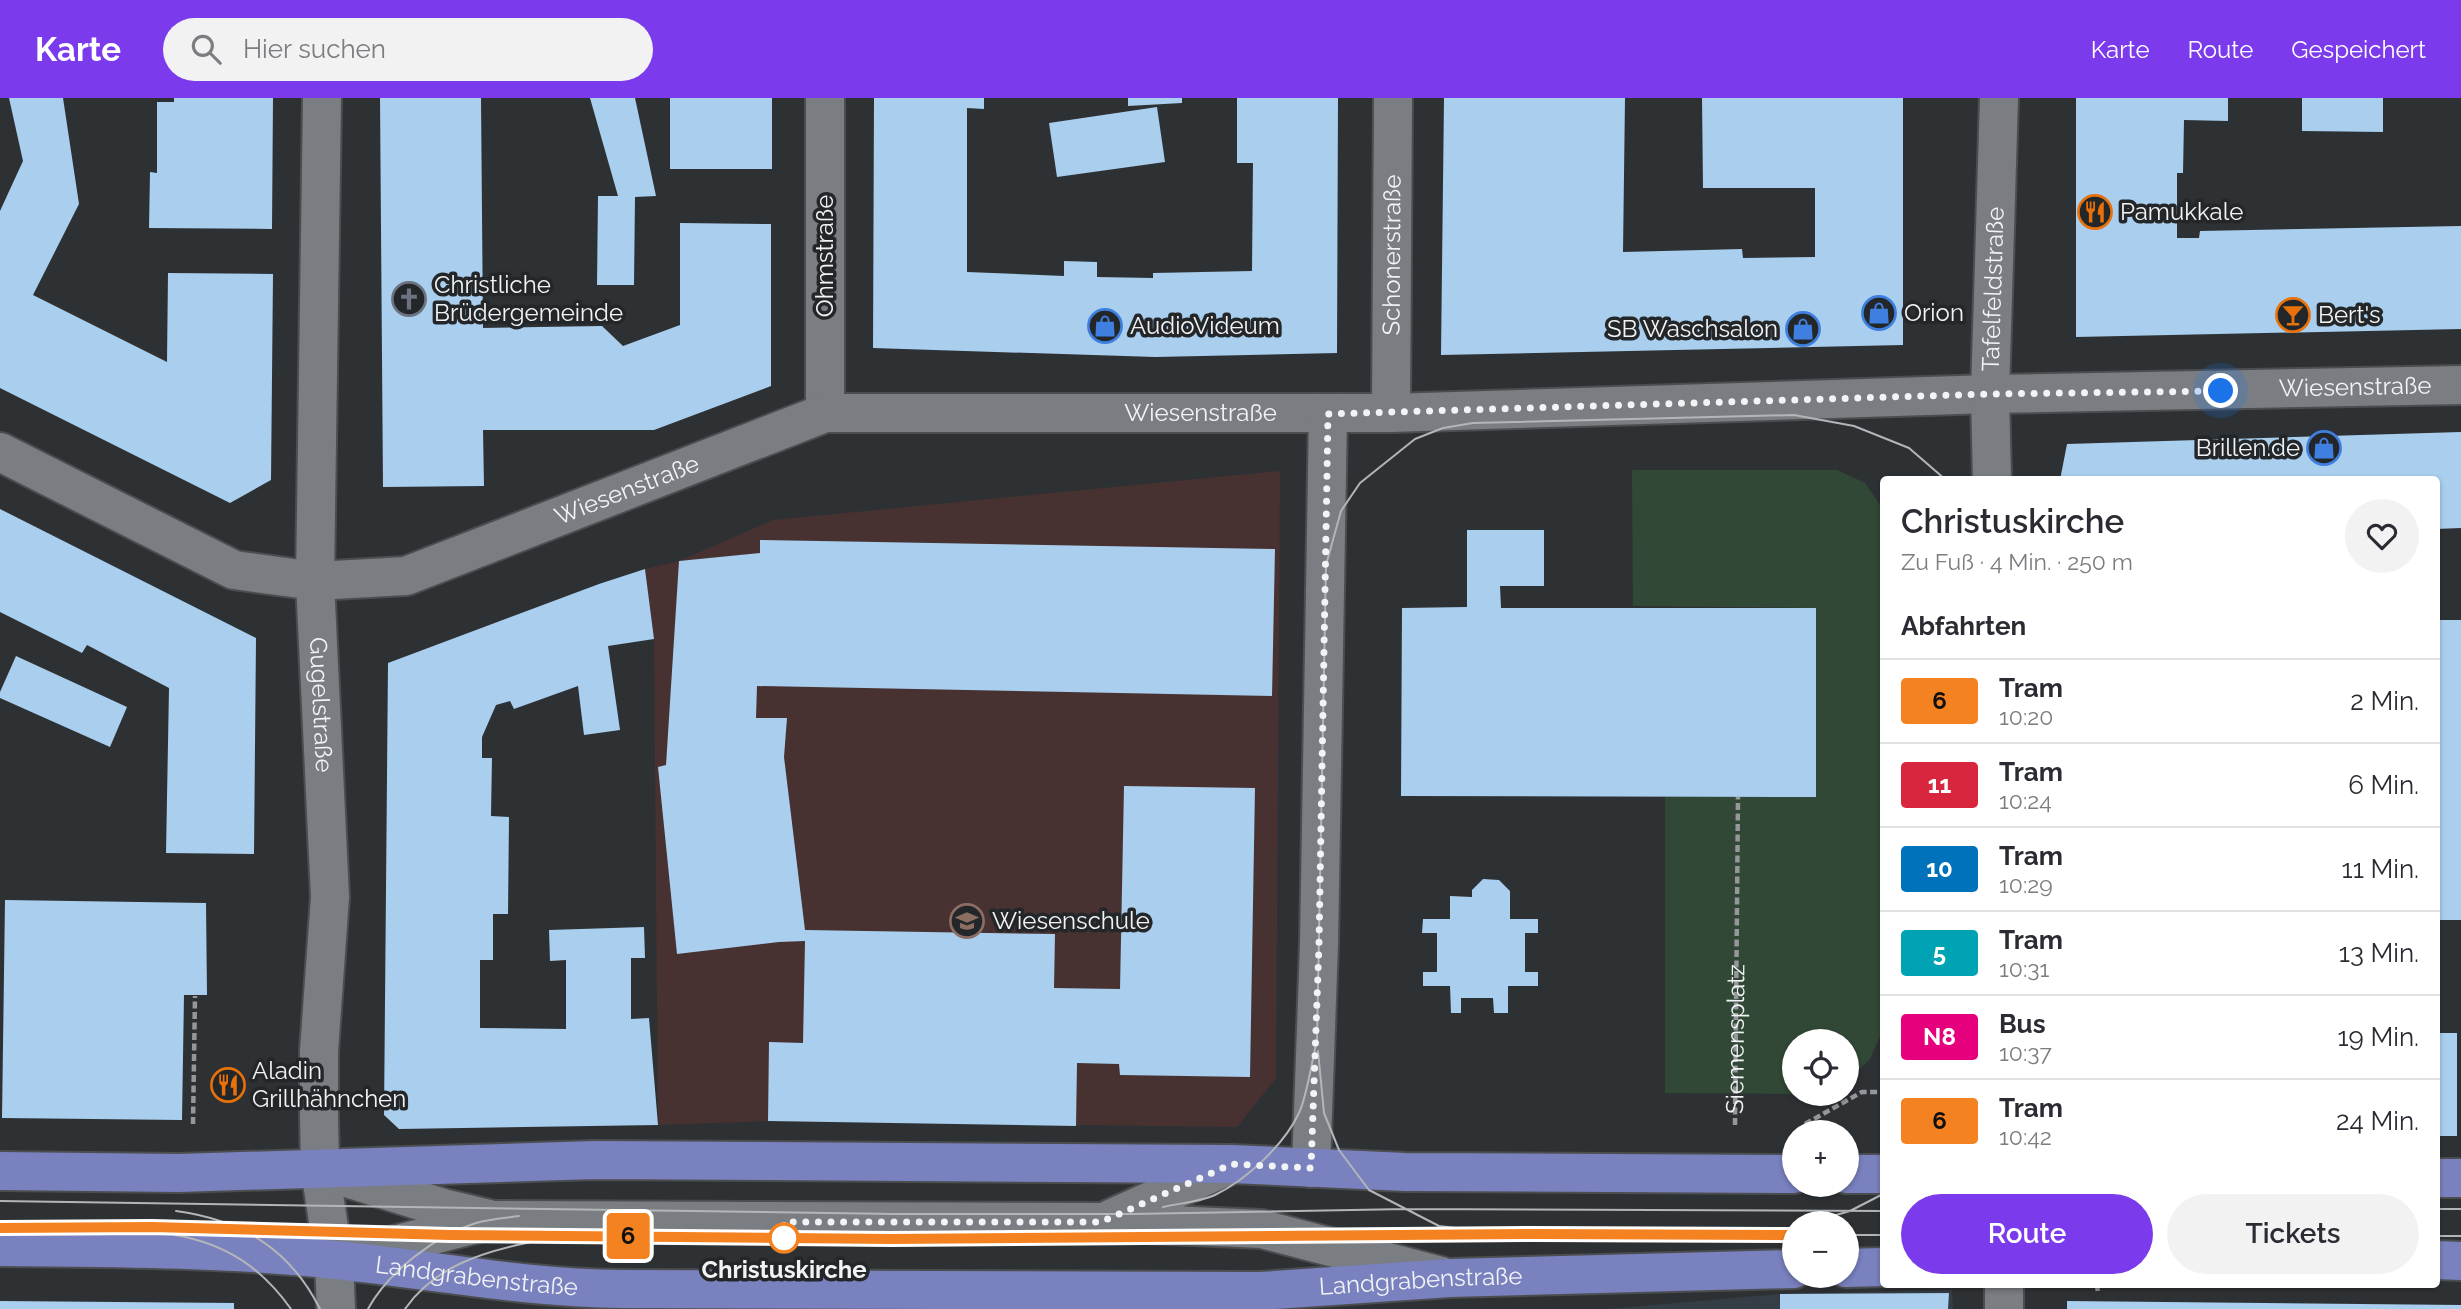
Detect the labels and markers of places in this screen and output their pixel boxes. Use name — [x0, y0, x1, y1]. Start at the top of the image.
restaurant icon: Pamukkale — [2076, 193, 2114, 231]
place label: Pamukkale — [2120, 197, 2243, 226]
place label: Christliche Brüdergemeinde — [434, 270, 623, 327]
church icon: Christliche Brüdergemeinde — [390, 280, 428, 318]
shop icon: Orion — [1860, 294, 1898, 332]
bar icon: Bert's — [2274, 296, 2312, 334]
place label: Orion — [1904, 298, 1964, 327]
place label: Bert's — [2318, 300, 2381, 329]
shop icon: AudioVideum — [1086, 307, 1124, 345]
shop icon: SB Waschsalon — [1784, 310, 1822, 348]
place label: AudioVideum — [1130, 311, 1280, 340]
place label: SB Waschsalon — [1607, 314, 1778, 343]
shop icon: Brillen.de — [2305, 429, 2343, 467]
place label: Brillen.de — [2196, 433, 2300, 462]
school or university icon: Wiesenschule — [948, 902, 986, 940]
place label: Wiesenschule — [992, 906, 1150, 935]
place label: Aladin Grillhähnchen — [252, 1056, 406, 1113]
restaurant icon: Aladin Grillhähnchen — [209, 1066, 247, 1104]
marker: Christuskirche — [769, 1223, 799, 1253]
place label: Christuskirche — [701, 1255, 867, 1284]

